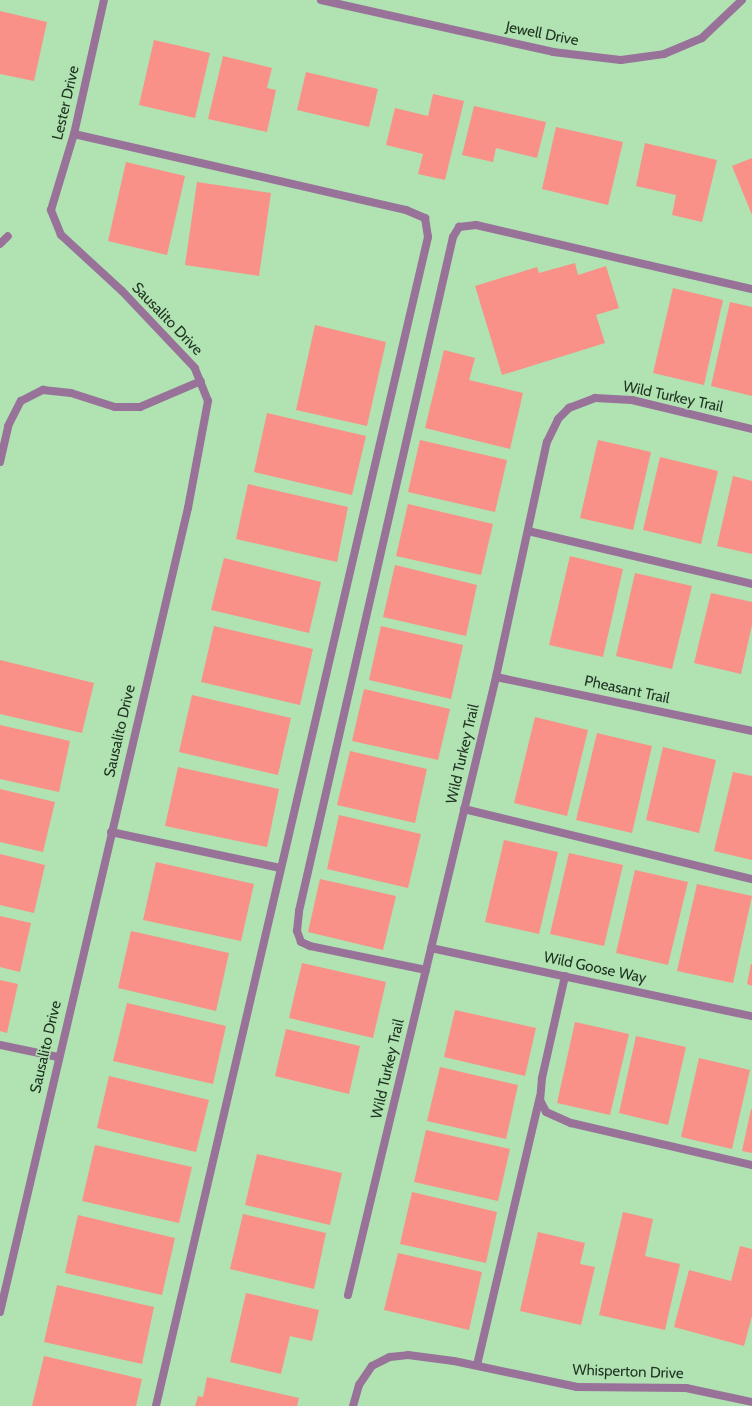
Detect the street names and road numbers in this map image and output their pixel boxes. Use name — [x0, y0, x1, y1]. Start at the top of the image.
street label: Jewell Drive — [504, 18, 580, 50]
street label: Lester Drive — [49, 64, 83, 142]
street label: Sausalito Drive — [128, 279, 206, 359]
street label: Wild Turkey Trail — [621, 378, 725, 416]
street label: Pheasant Trail — [583, 672, 671, 708]
street label: Sausalito Drive — [101, 683, 139, 779]
street label: Wild Turkey Trail — [443, 702, 483, 806]
street label: Wild Goose Way — [542, 948, 648, 988]
street label: Sausalito Drive — [27, 999, 65, 1095]
street label: Wild Turkey Trail — [368, 1017, 408, 1121]
street label: Whisperton Drive — [572, 1361, 684, 1383]

